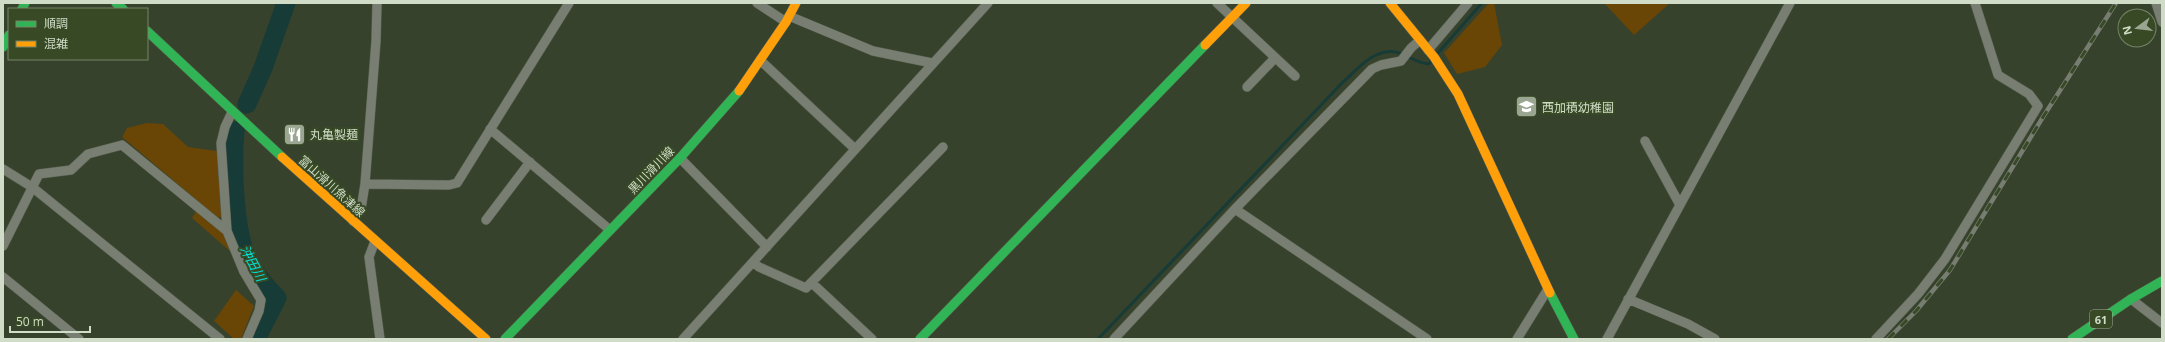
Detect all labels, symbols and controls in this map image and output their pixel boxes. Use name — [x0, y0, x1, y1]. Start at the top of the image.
legend — [8, 8, 148, 60]
north arrow — [2117, 8, 2157, 48]
text: 順調 — [44, 15, 68, 32]
text: N — [2118, 24, 2135, 37]
text: 混雑 — [44, 35, 68, 52]
school or university icon: 西加積幼稚園 — [1514, 94, 1540, 120]
place label: 西加積幼稚園 — [1542, 99, 1614, 116]
restaurant icon: 丸亀製麺 — [282, 121, 308, 147]
place label: 丸亀製麺 — [310, 126, 358, 143]
street label: 黒川滑川線 — [624, 143, 678, 197]
street label: 富山滑川魚津線 — [295, 152, 369, 220]
water label: 沖田川 — [236, 242, 271, 286]
scale bar — [10, 308, 90, 334]
road number: 61 — [2090, 310, 2112, 328]
text: 50 m — [16, 313, 44, 330]

